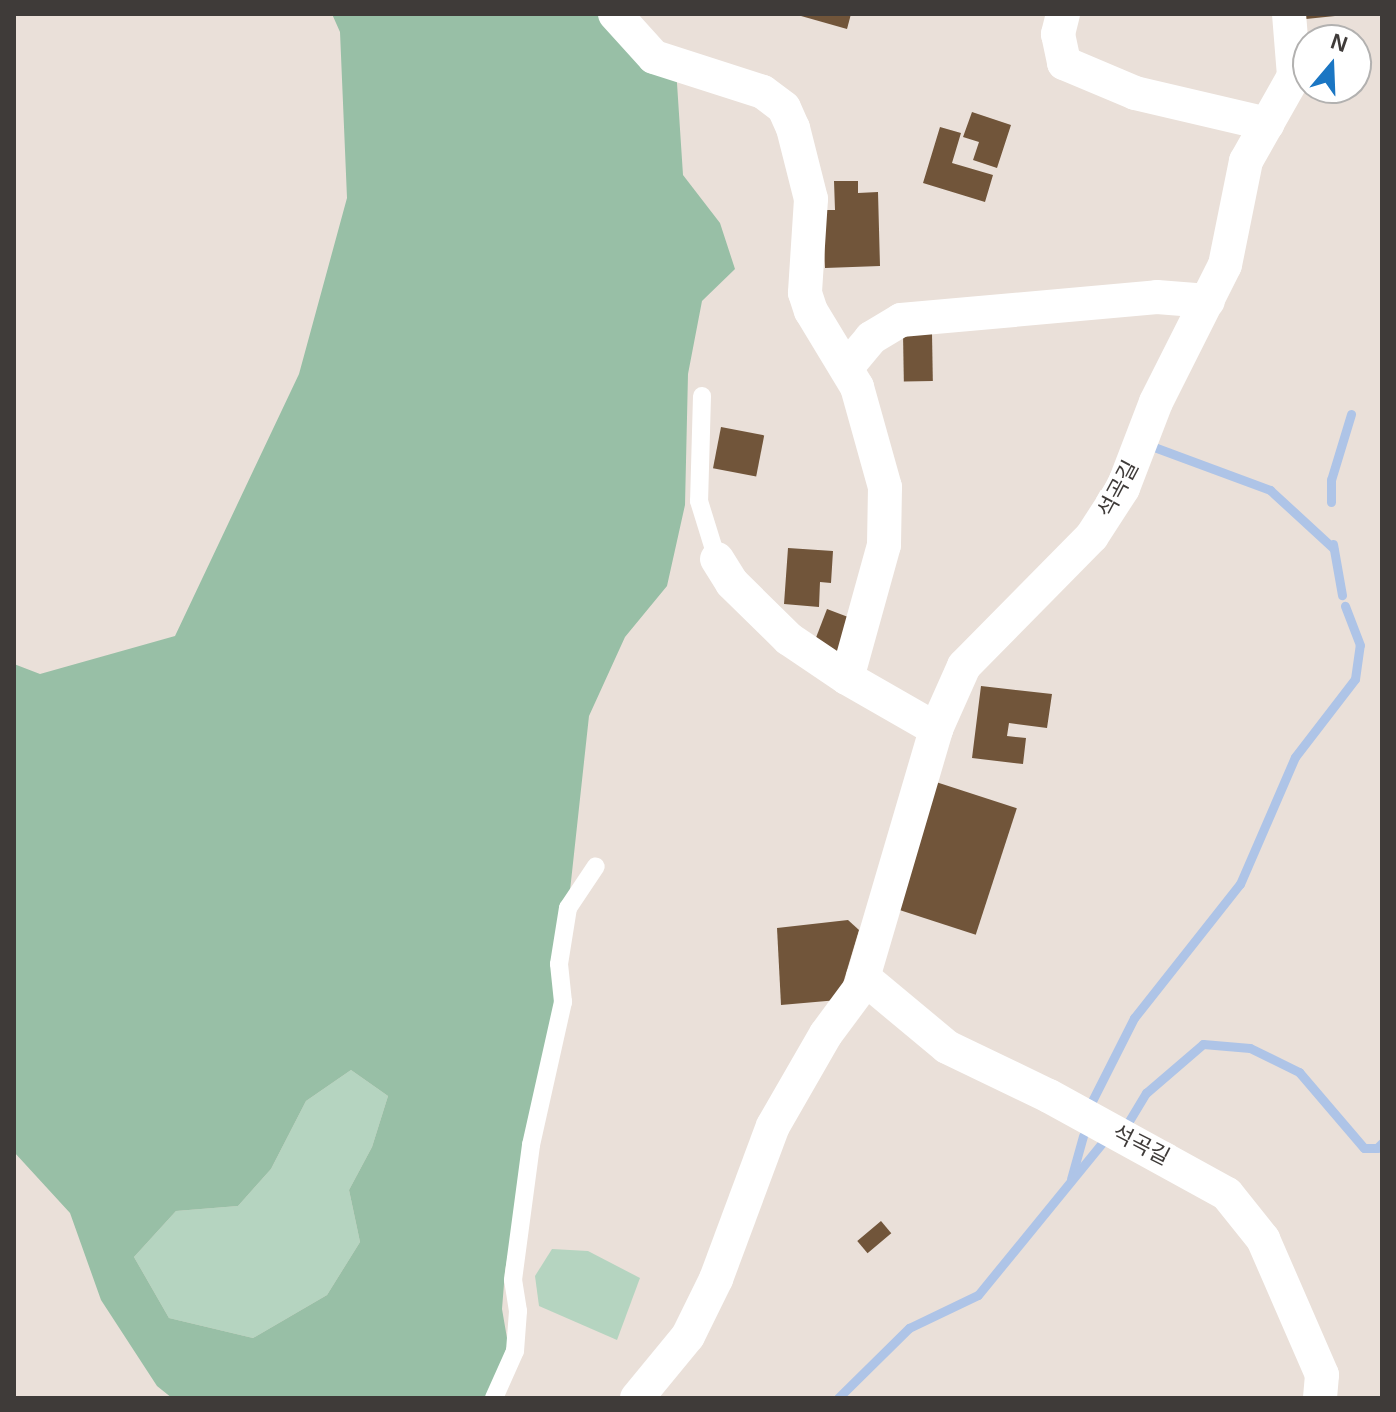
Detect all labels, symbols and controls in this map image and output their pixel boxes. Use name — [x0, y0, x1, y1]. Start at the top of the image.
north arrow — [1292, 24, 1372, 104]
text: N — [1328, 28, 1351, 57]
street label: 석곡길 — [1092, 456, 1144, 522]
street label: 석곡길 — [1108, 1119, 1174, 1171]

